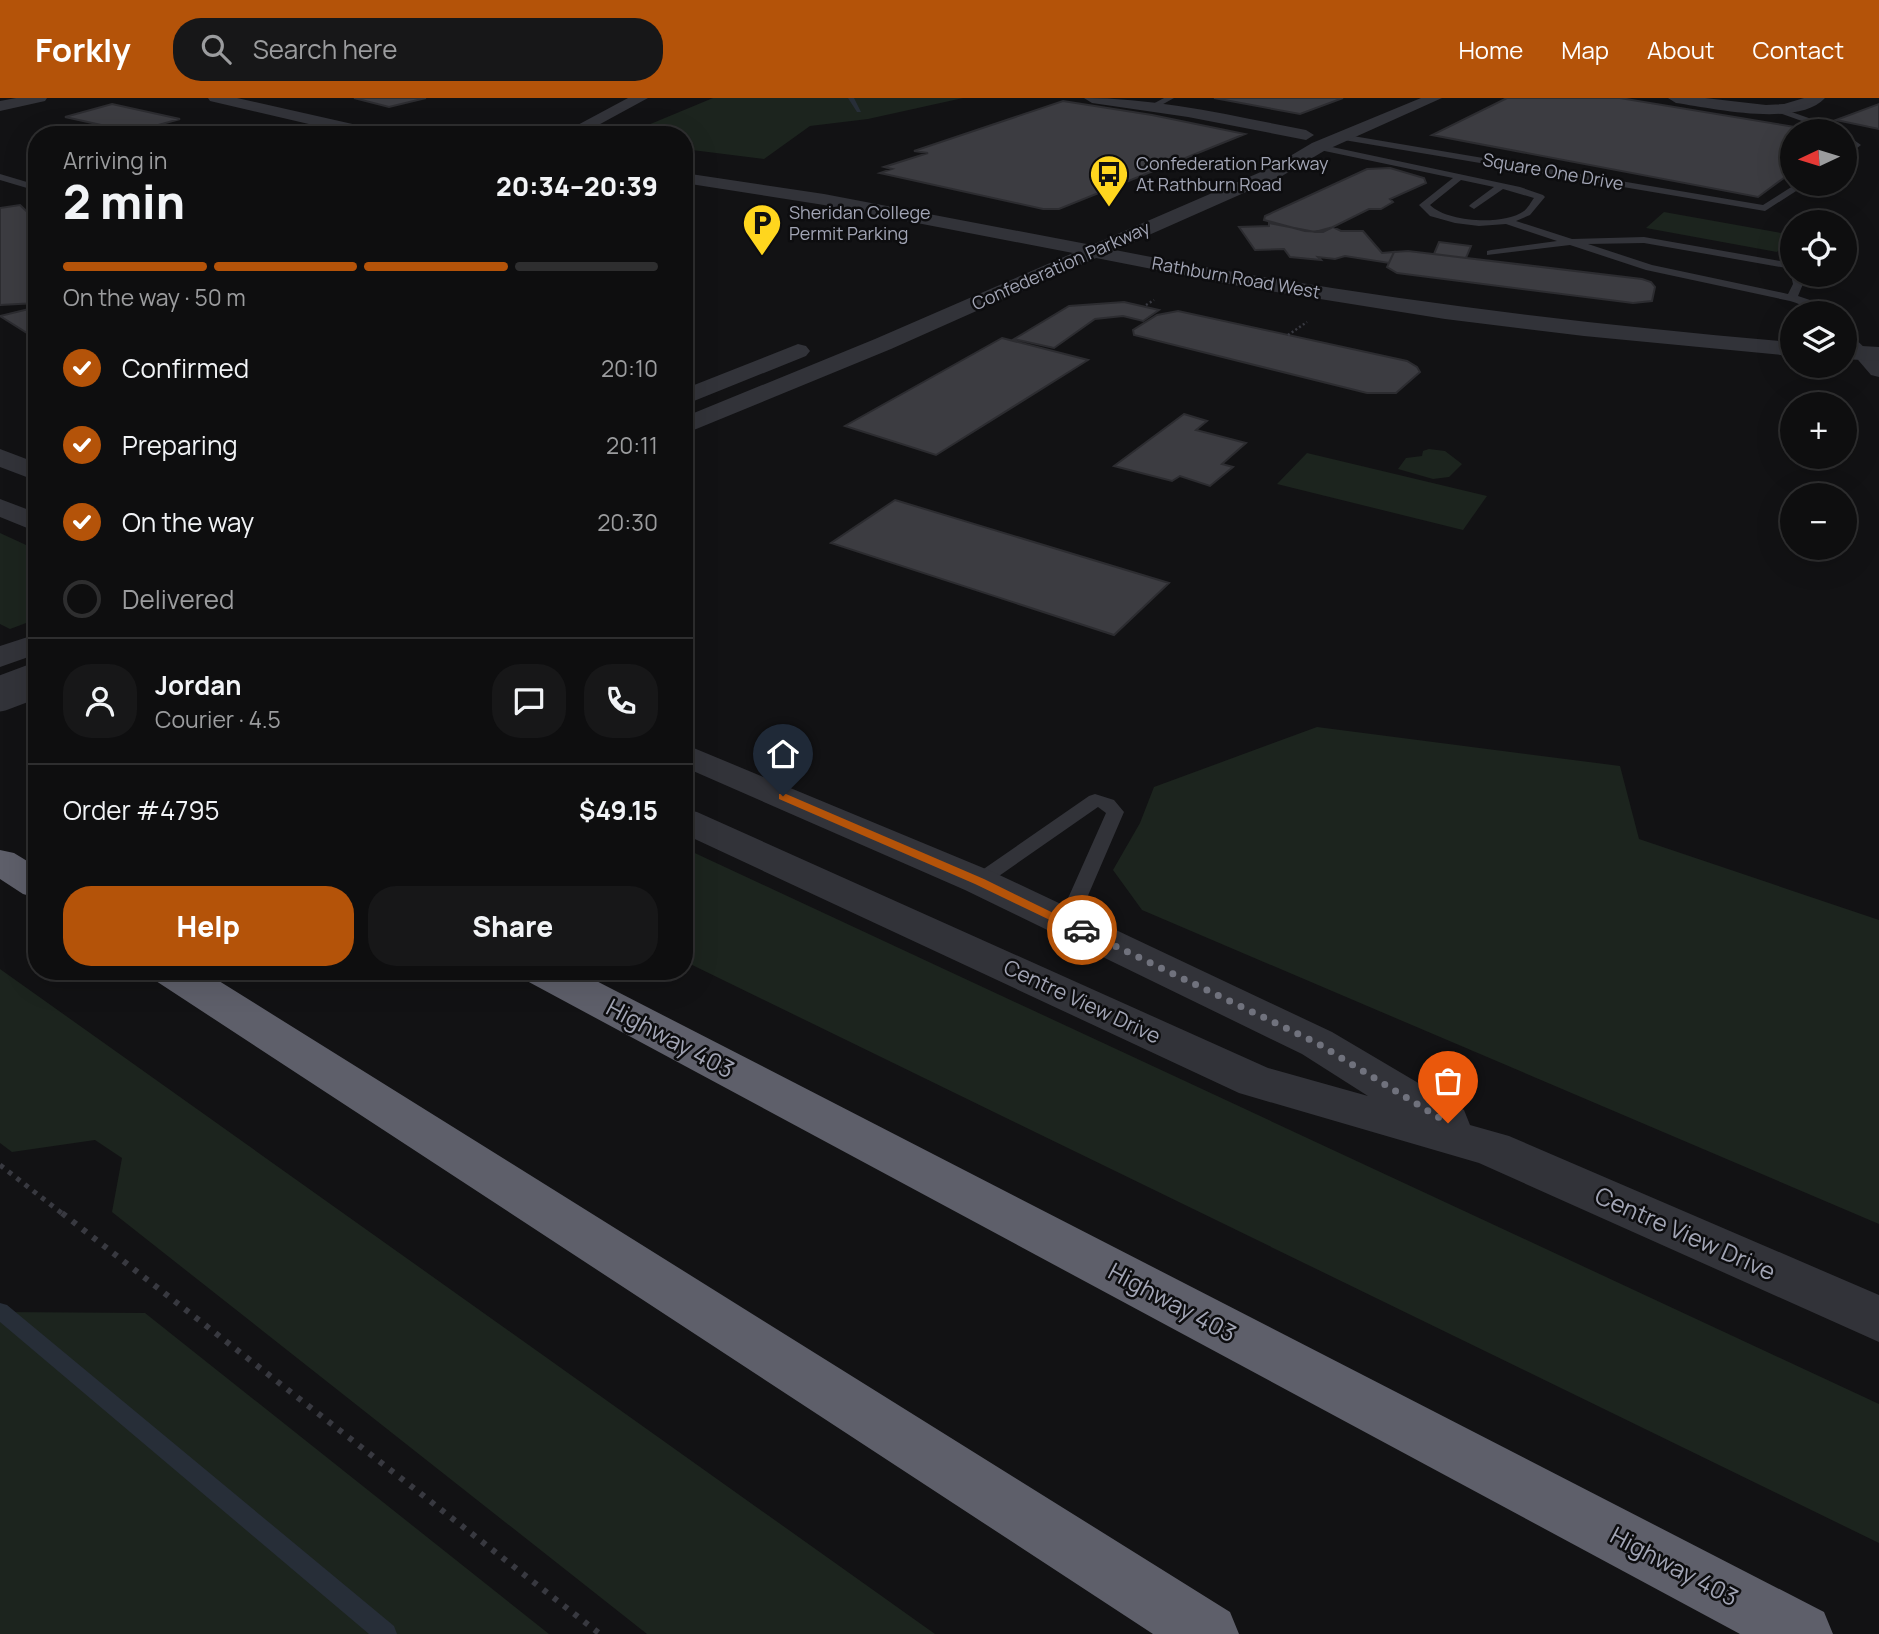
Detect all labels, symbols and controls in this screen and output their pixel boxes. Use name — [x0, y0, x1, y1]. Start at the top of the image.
search box — [173, 18, 663, 81]
text: Forkly — [35, 27, 131, 72]
icon: search — [197, 30, 235, 68]
text: Search here — [253, 31, 397, 67]
text: Home — [1458, 33, 1523, 66]
text: Map — [1561, 33, 1609, 66]
text: About — [1647, 33, 1715, 66]
text: Contact — [1753, 33, 1844, 66]
north arrow — [1780, 119, 1857, 196]
map controls — [1780, 119, 1857, 560]
text: Arriving in — [63, 144, 168, 176]
street label: Square One Drive — [1481, 147, 1626, 195]
place label: Confederation Parkway At Rathburn Road — [1136, 151, 1329, 196]
bus stop icon: Confederation Parkway At Rathburn Road — [1088, 153, 1130, 208]
text: 20:34–20:39 — [496, 168, 658, 204]
text: 2 min — [63, 170, 185, 233]
place label: Sheridan College Permit Parking — [789, 200, 931, 245]
parking icon: Sheridan College Permit Parking — [741, 202, 783, 257]
button: locate — [1780, 210, 1857, 287]
street label: Confederation Parkway — [968, 215, 1154, 315]
street label: Rathburn Road West — [1150, 250, 1322, 304]
text: On the way · 50 m — [63, 281, 246, 313]
button: layers — [1780, 301, 1857, 378]
icon: check — [63, 349, 101, 387]
text: Confirmed — [122, 350, 249, 386]
text: 20:10 — [601, 352, 658, 384]
button: + — [1780, 392, 1857, 469]
icon: check — [63, 426, 101, 464]
text: Preparing — [122, 427, 238, 463]
text: 20:11 — [606, 429, 658, 461]
button: − — [1780, 483, 1857, 560]
icon: check — [63, 503, 101, 541]
text: On the way — [122, 504, 254, 540]
text: 20:30 — [597, 506, 658, 538]
text: Delivered — [122, 581, 234, 617]
button: person — [63, 664, 137, 738]
button: chat — [492, 664, 566, 738]
button: phone — [584, 664, 658, 738]
text: Jordan — [155, 667, 241, 703]
text: Courier · 4.5 — [155, 703, 281, 735]
pin — [753, 724, 813, 796]
icon: home — [764, 735, 802, 773]
text: Order #4795 — [63, 792, 220, 828]
text: $49.15 — [579, 792, 658, 828]
button: Help — [63, 886, 354, 966]
button: Share — [368, 886, 658, 966]
courier — [1047, 895, 1117, 965]
icon: car — [1063, 911, 1101, 949]
street label: Centre View Drive — [999, 952, 1165, 1050]
street label: Highway 403 — [601, 990, 740, 1085]
pin — [1418, 1051, 1478, 1123]
icon: bag — [1429, 1062, 1467, 1100]
street label: Centre View Drive — [1590, 1178, 1781, 1287]
street label: Highway 403 — [1103, 1254, 1242, 1349]
street label: Highway 403 — [1605, 1518, 1744, 1613]

